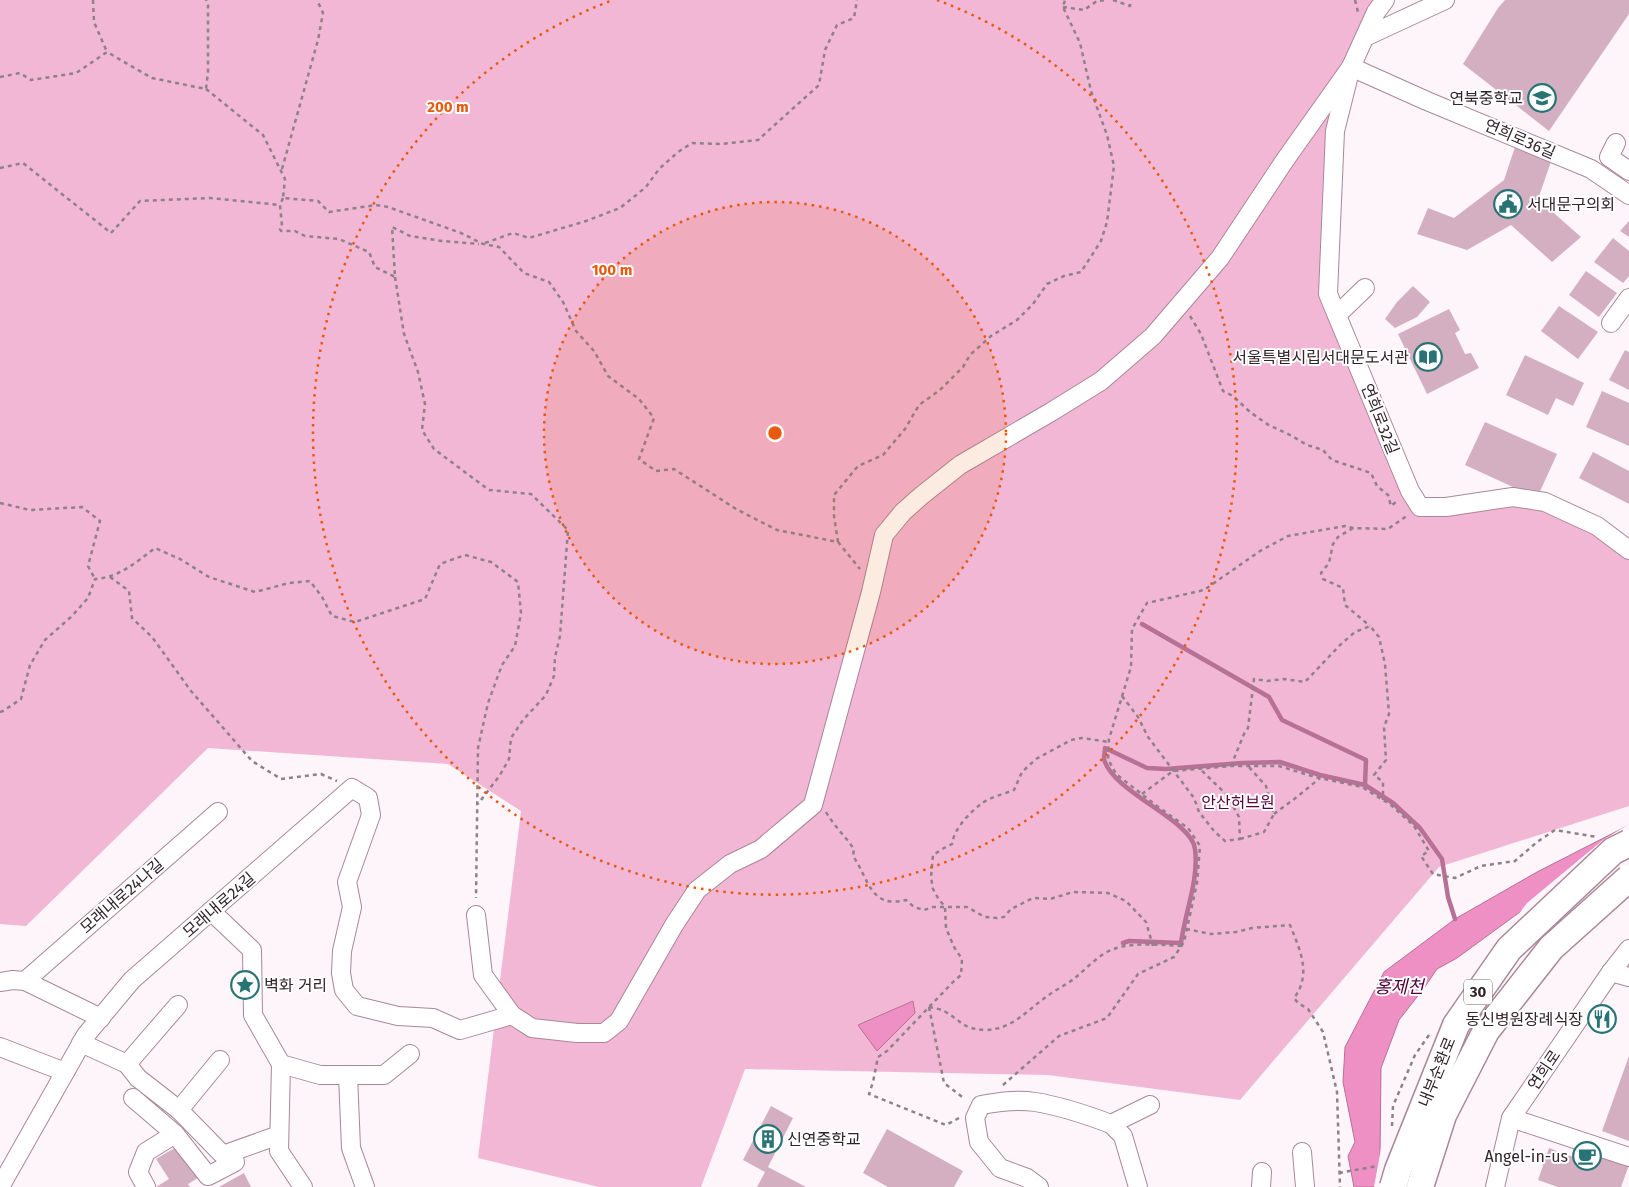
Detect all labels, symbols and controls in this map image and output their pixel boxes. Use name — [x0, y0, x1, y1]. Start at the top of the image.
school or university icon: 연북중학교 — [1527, 83, 1557, 113]
place label: 연북중학교 — [1449, 89, 1523, 108]
text: 200 m — [427, 98, 469, 116]
street label: 연희로36길 — [1482, 116, 1558, 162]
public building icon: 서대문구의회 — [1493, 189, 1523, 219]
place label: 서대문구의회 — [1527, 195, 1615, 214]
text: 100 m — [592, 261, 632, 279]
library icon: 서울특별시립서대문도서관 — [1413, 342, 1443, 372]
place label: 서울특별시립서대문도서관 — [1232, 348, 1409, 367]
street label: 연희로32길 — [1357, 381, 1403, 457]
centre of rings — [766, 424, 784, 442]
park label: 안산허브원 — [1201, 793, 1275, 812]
street label: 모래내로24나길 — [76, 855, 168, 937]
street label: 모래내로24길 — [179, 868, 259, 942]
place icon: 벽화 거리 — [230, 970, 260, 1000]
place label: 벽화 거리 — [264, 976, 327, 995]
water label: 홍제천 — [1374, 976, 1426, 998]
road number: 30 — [1464, 980, 1492, 1004]
restaurant icon: 동신병원장례식장 — [1587, 1004, 1617, 1034]
place label: 동신병원장례식장 — [1465, 1010, 1583, 1029]
street label: 내부순환로 — [1414, 1034, 1460, 1110]
street label: 연희로 — [1524, 1046, 1564, 1094]
building icon: 신연중학교 — [753, 1124, 783, 1154]
place label: 신연중학교 — [787, 1130, 861, 1149]
cafe icon: Angel-in-us — [1572, 1141, 1602, 1171]
place label: Angel-in-us — [1485, 1147, 1568, 1166]

